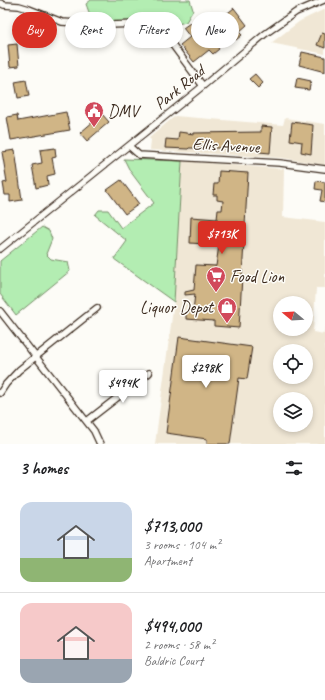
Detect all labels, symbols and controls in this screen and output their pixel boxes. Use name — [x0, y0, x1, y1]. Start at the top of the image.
chip: Buy — [12, 12, 57, 48]
chip: Rent — [65, 12, 116, 48]
chip: Filters — [124, 12, 183, 48]
chip: New — [191, 12, 239, 48]
street label: Park Road — [150, 59, 211, 114]
public building icon: DMV — [83, 100, 105, 128]
place label: DMV — [108, 101, 142, 122]
street label: Ellis Avenue — [192, 133, 261, 158]
pin: $713K — [194, 221, 250, 255]
text: $713K — [207, 226, 237, 242]
supermarket icon: Food Lion — [205, 265, 227, 293]
place label: Food Lion — [230, 266, 285, 287]
shop icon: Liquor Depot — [216, 296, 238, 324]
north arrow — [273, 296, 313, 336]
map controls — [273, 296, 313, 432]
place label: Liquor Depot — [140, 297, 215, 318]
button: locate — [273, 344, 313, 384]
pin: $298K — [178, 355, 234, 389]
text: $298K — [191, 360, 221, 376]
pin: $494K — [95, 370, 151, 404]
text: $494K — [108, 375, 138, 391]
button: layers — [273, 392, 313, 432]
icon: filters — [283, 457, 305, 479]
text: 3 homes — [20, 458, 68, 479]
text: $713,000 — [144, 516, 201, 537]
icon: home — [52, 518, 100, 566]
text: 3 rooms · 104 m² — [144, 537, 220, 553]
text: Apartment — [144, 553, 192, 569]
text: $494,000 — [144, 616, 201, 637]
icon: home — [52, 619, 100, 667]
text: 2 rooms · 58 m² — [144, 637, 214, 653]
text: Baldric Court — [144, 653, 203, 669]

